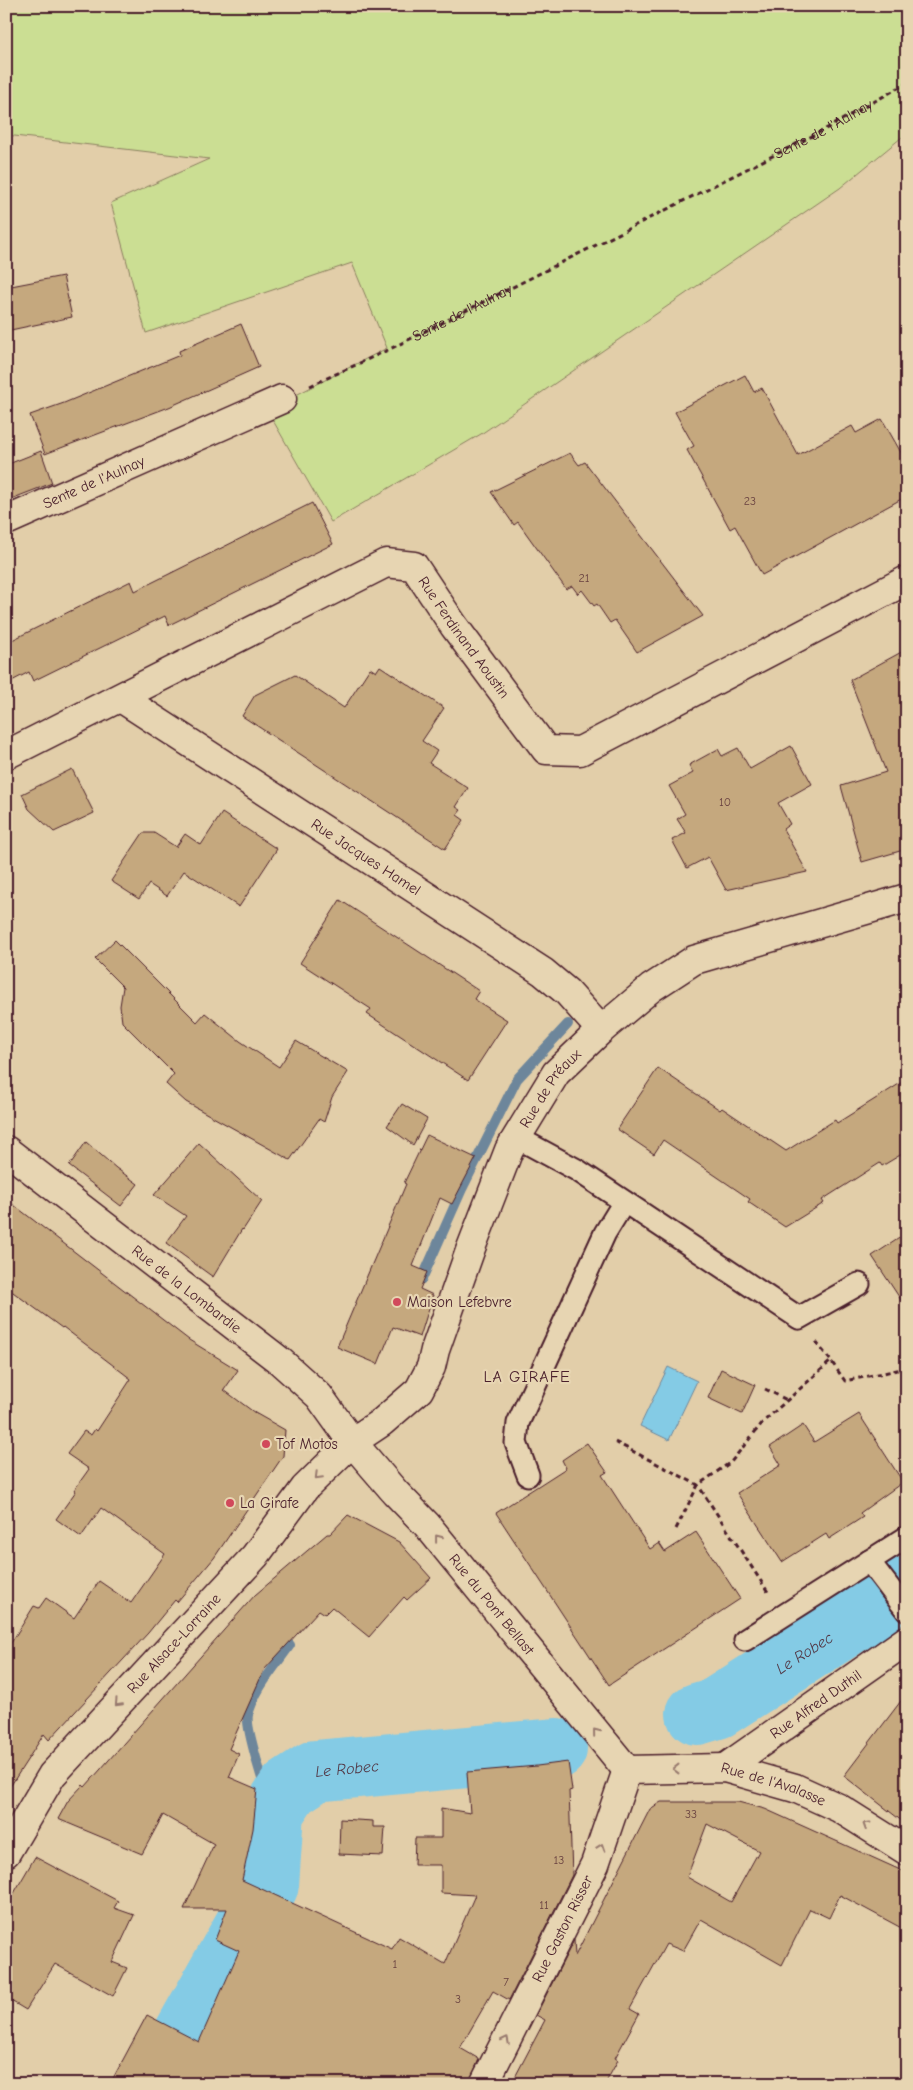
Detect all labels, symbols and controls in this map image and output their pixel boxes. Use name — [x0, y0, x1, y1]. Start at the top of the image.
street label: Sente de l'Aulnay — [771, 95, 876, 163]
street label: Sente de l'Aulnay — [409, 280, 515, 345]
street label: Sente de l'Aulnay — [40, 452, 148, 513]
house number: 23 — [744, 494, 756, 508]
house number: 21 — [578, 571, 590, 585]
street label: Rue Ferdinand Aoustin — [415, 573, 513, 702]
house number: 10 — [719, 795, 731, 809]
street label: Rue Jacques Hamel — [308, 815, 424, 899]
street label: Rue de Préaux — [516, 1045, 585, 1131]
street label: Rue de la Lombardie — [128, 1241, 245, 1337]
place label: Maison Lefebvre — [407, 1293, 512, 1311]
marker: Maison Lefebvre — [391, 1296, 403, 1308]
district label: LA GIRAFE — [483, 1368, 571, 1386]
place label: Tof Motos — [276, 1435, 338, 1453]
marker: Tof Motos — [260, 1438, 272, 1450]
one-way arrow — [314, 1470, 323, 1479]
place label: La Girafe — [240, 1494, 299, 1512]
marker: La Girafe — [224, 1497, 236, 1509]
one-way arrow — [435, 1535, 443, 1544]
street label: Rue du Pont Bellast — [445, 1550, 539, 1659]
street label: Rue Alsace-Lorraine — [123, 1589, 225, 1697]
water label: Le Robec — [773, 1629, 836, 1678]
street label: Rue Alfred Duthil — [767, 1666, 865, 1742]
one-way arrow — [115, 1698, 124, 1707]
one-way arrow — [593, 1729, 601, 1738]
water label: Le Robec — [314, 1757, 380, 1781]
street label: Rue de l'Avalasse — [719, 1758, 829, 1810]
one-way arrow — [672, 1764, 680, 1774]
house number: 33 — [685, 1807, 697, 1821]
one-way arrow — [862, 1821, 871, 1831]
one-way arrow — [595, 1843, 605, 1852]
house number: 13 — [554, 1853, 564, 1867]
street label: Rue Gaston Risser — [528, 1872, 597, 1985]
house number: 11 — [539, 1898, 549, 1912]
house number: 1 — [393, 1957, 398, 1971]
house number: 7 — [503, 1975, 509, 1989]
house number: 3 — [455, 1992, 461, 2006]
one-way arrow — [500, 2036, 510, 2045]

